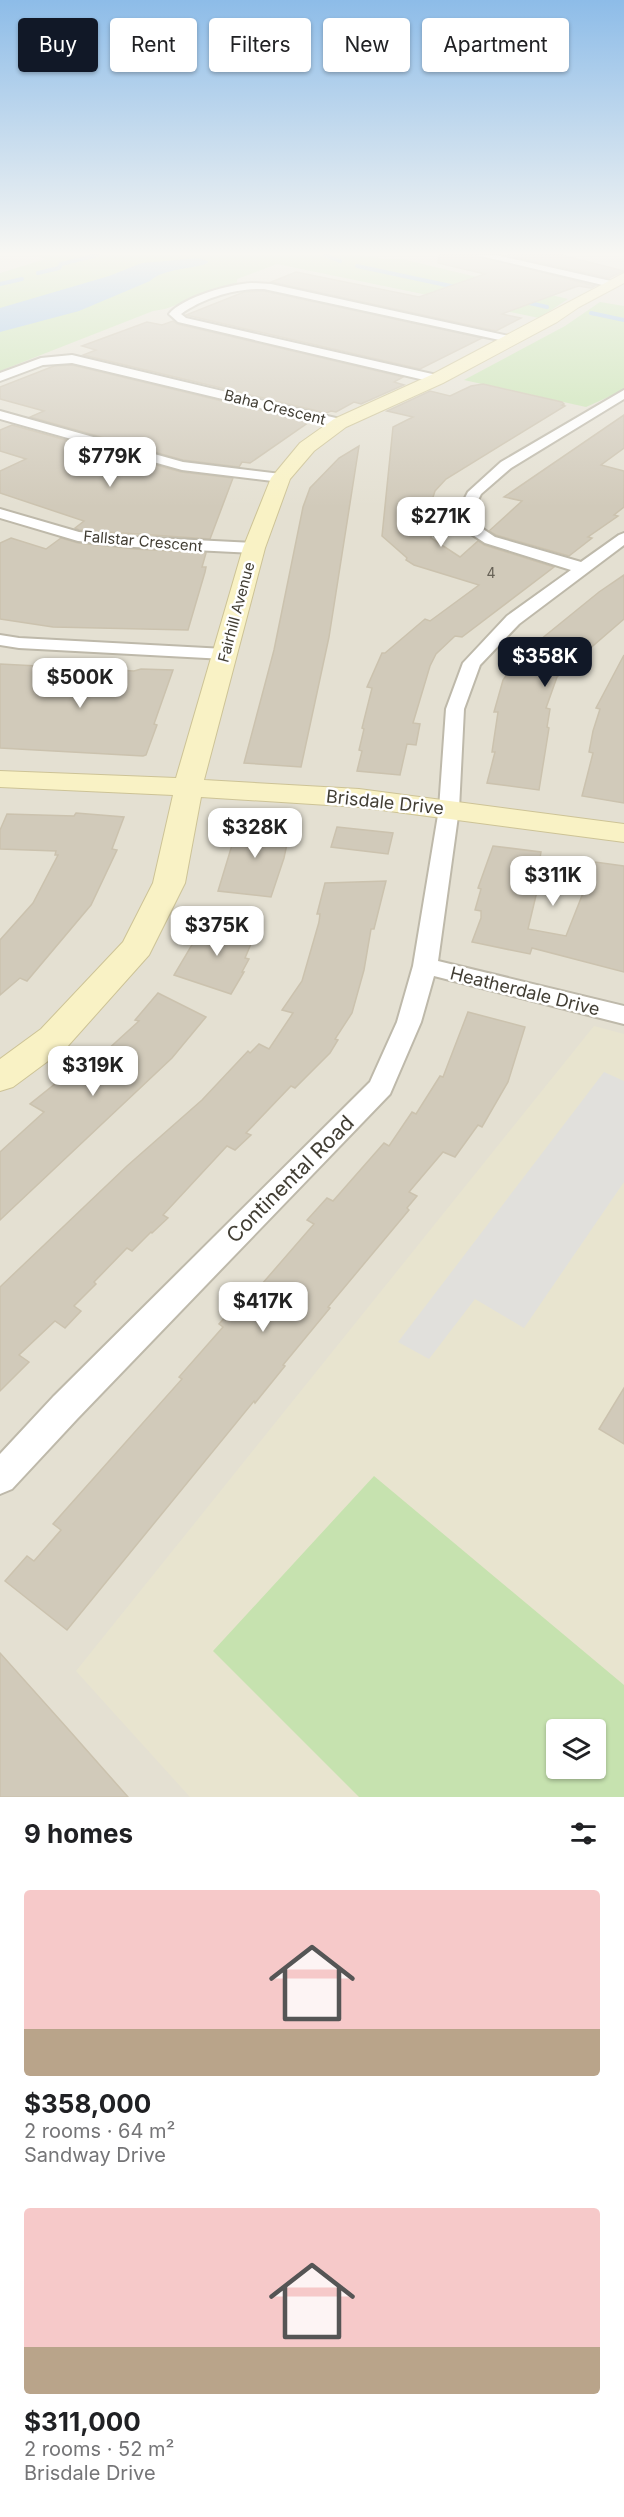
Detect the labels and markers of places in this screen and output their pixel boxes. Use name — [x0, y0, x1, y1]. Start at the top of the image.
pin: $779K — [68, 437, 152, 488]
pin: $271K — [399, 497, 483, 548]
pin: $358K — [503, 637, 587, 688]
pin: $500K — [38, 658, 122, 709]
pin: $328K — [213, 808, 297, 859]
pin: $311K — [511, 856, 595, 907]
pin: $375K — [175, 906, 259, 957]
pin: $319K — [51, 1046, 135, 1097]
pin: $417K — [221, 1282, 305, 1333]

